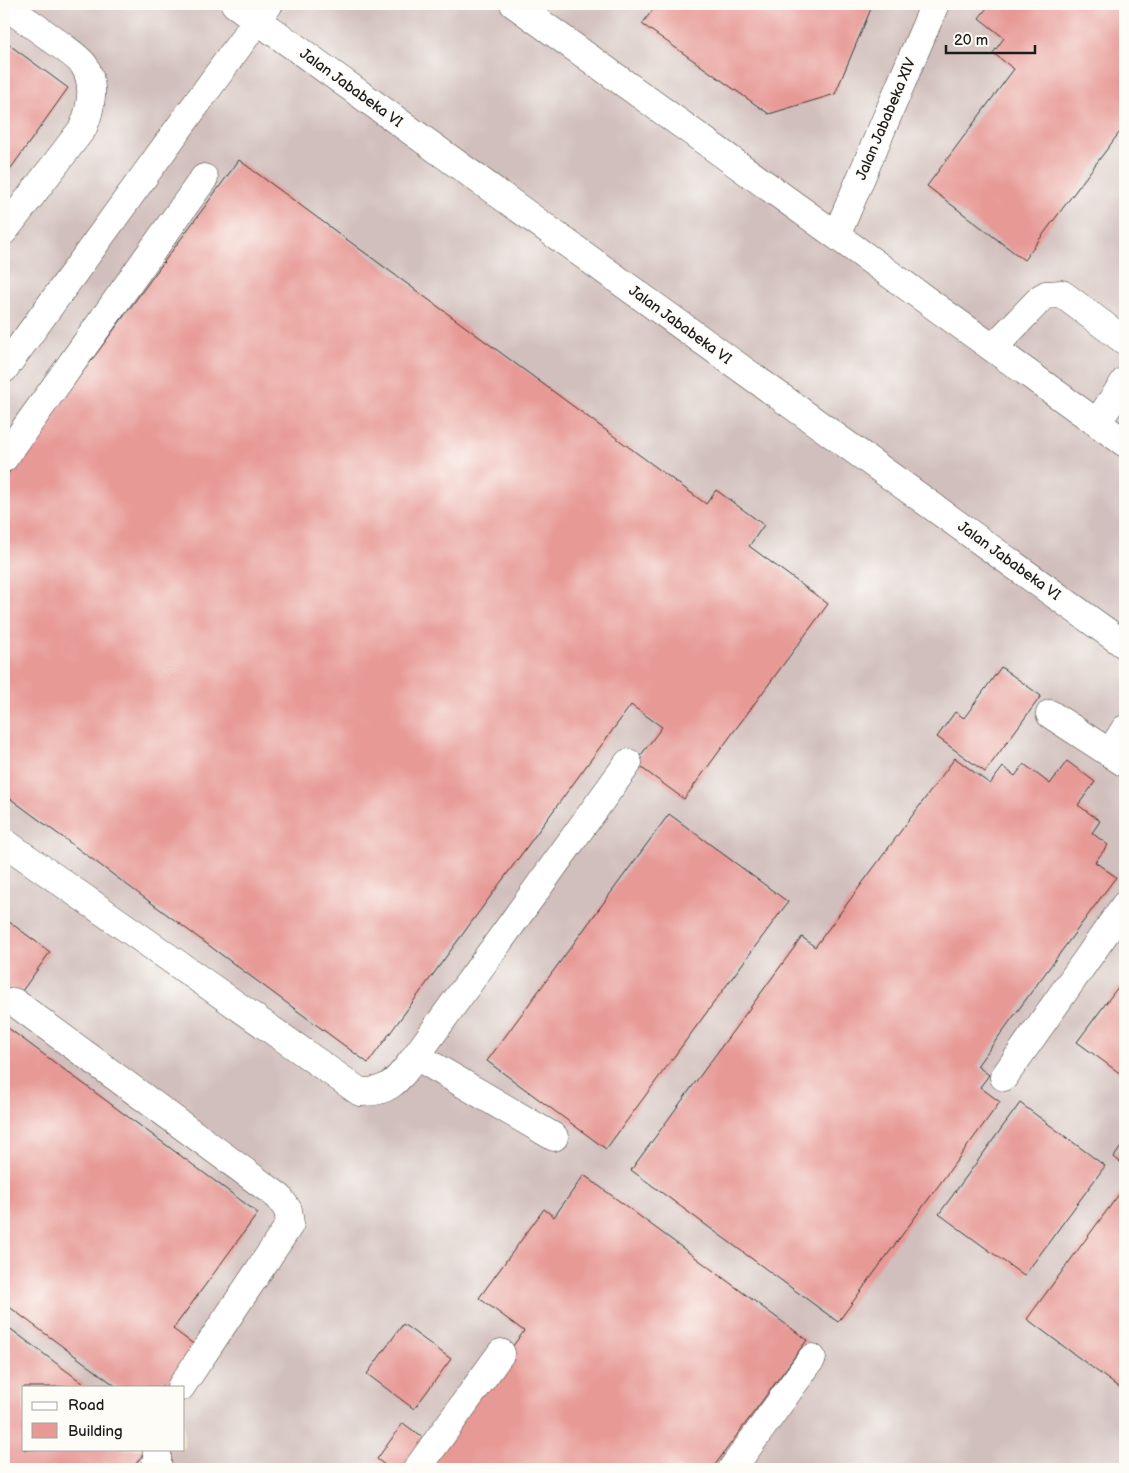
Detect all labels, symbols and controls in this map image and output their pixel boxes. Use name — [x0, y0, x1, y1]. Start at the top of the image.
scale bar — [946, 22, 1035, 54]
text: 20 m — [954, 31, 988, 50]
street label: Jalan Jababeka VI — [296, 44, 407, 132]
street label: Jalan Jababeka XIV — [852, 54, 921, 183]
street label: Jalan Jababeka VI — [625, 281, 736, 369]
street label: Jalan Jababeka VI — [954, 517, 1065, 605]
legend — [22, 1386, 185, 1450]
text: Road — [68, 1396, 104, 1415]
text: Building — [68, 1422, 123, 1441]

